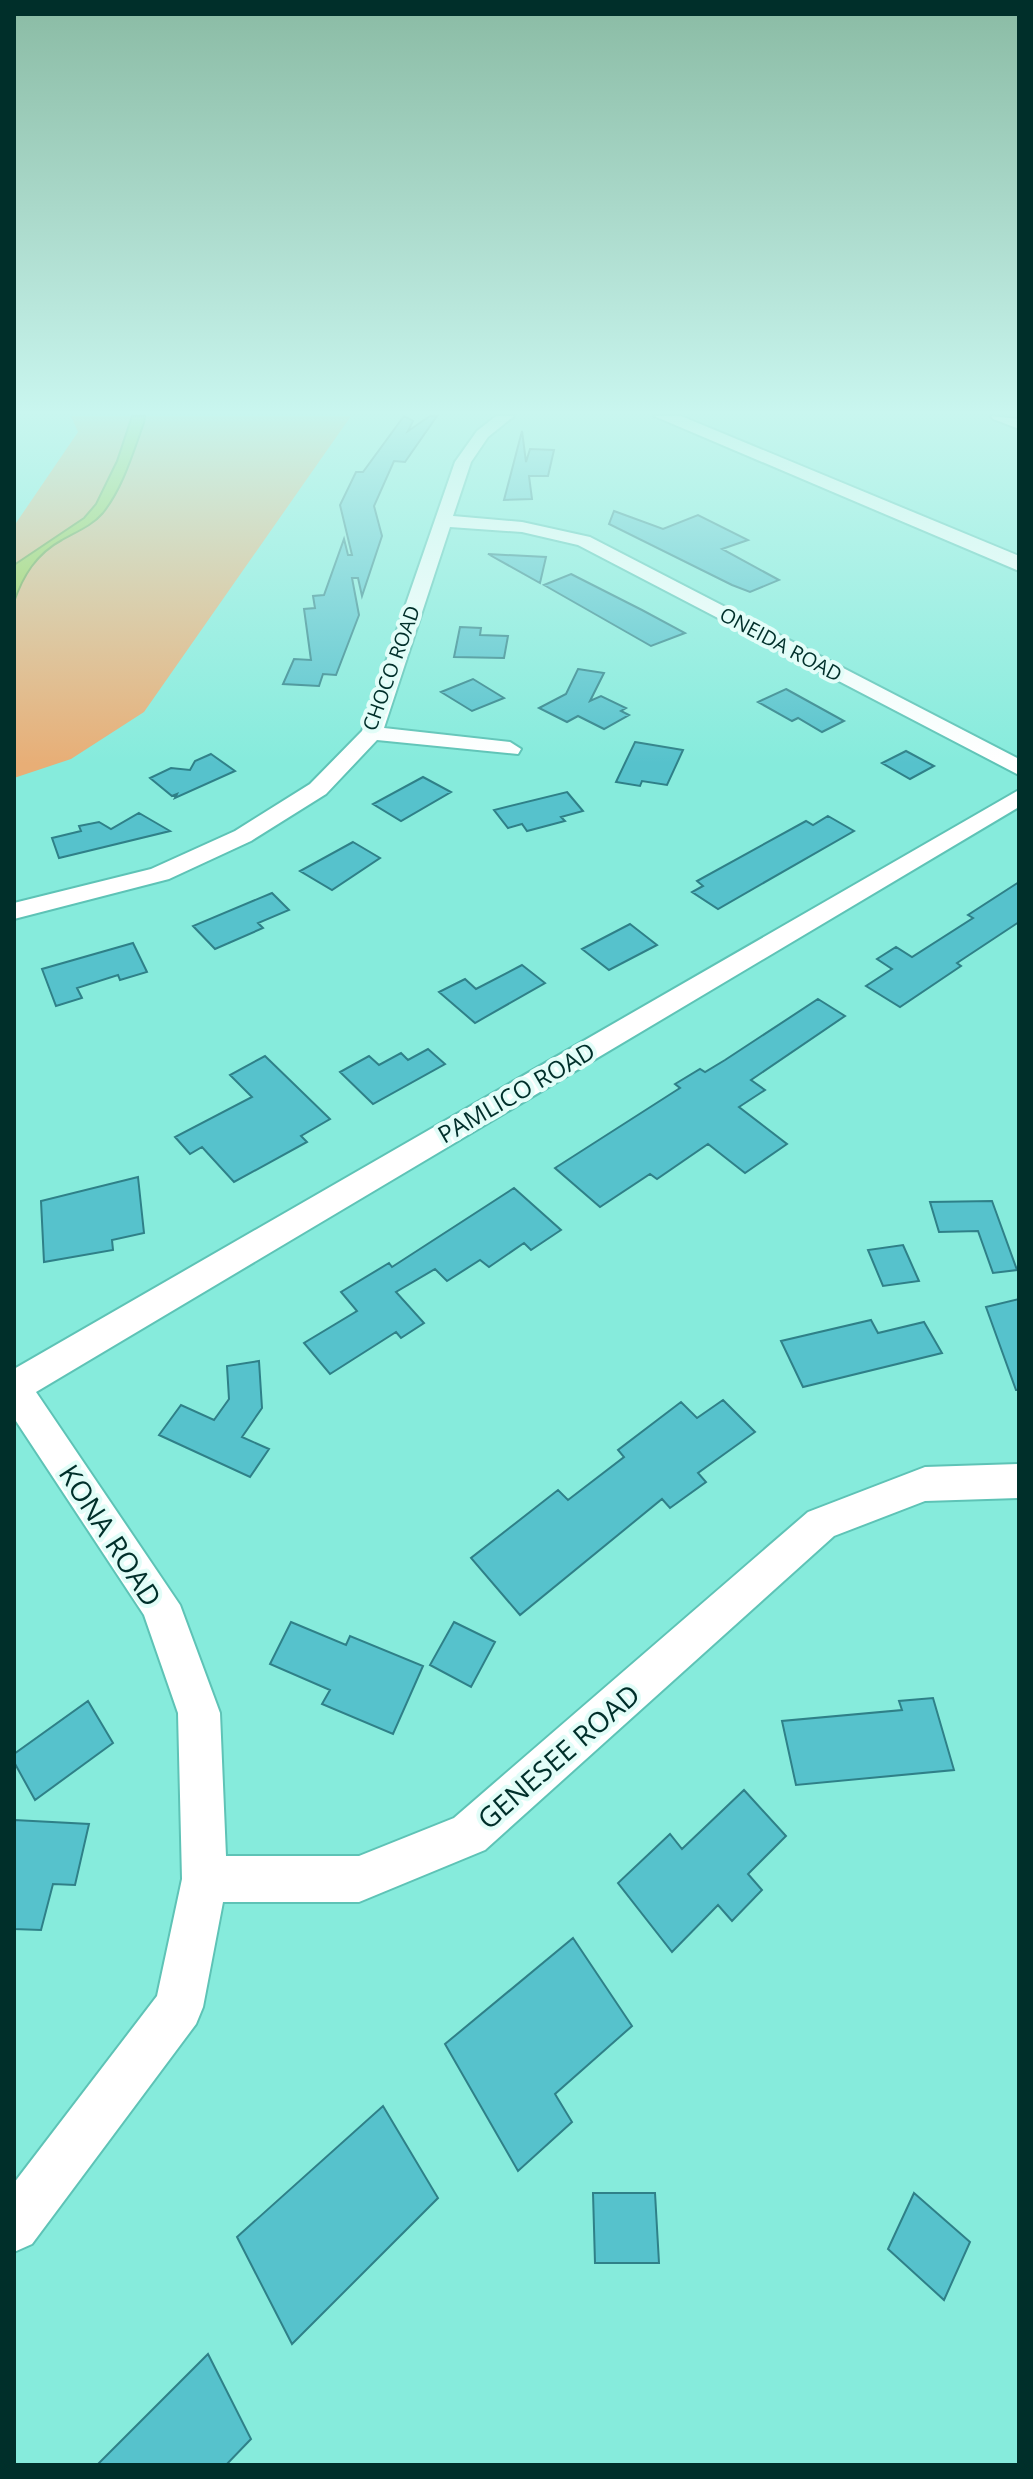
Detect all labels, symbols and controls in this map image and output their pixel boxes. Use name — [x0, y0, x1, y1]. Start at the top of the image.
street label: ONEIDA ROAD — [715, 600, 847, 688]
street label: CHOCO ROAD — [356, 602, 426, 734]
street label: PAMLICO ROAD — [431, 1034, 601, 1150]
street label: KONA ROAD — [51, 1457, 171, 1613]
street label: GENESEE ROAD — [469, 1675, 647, 1837]

